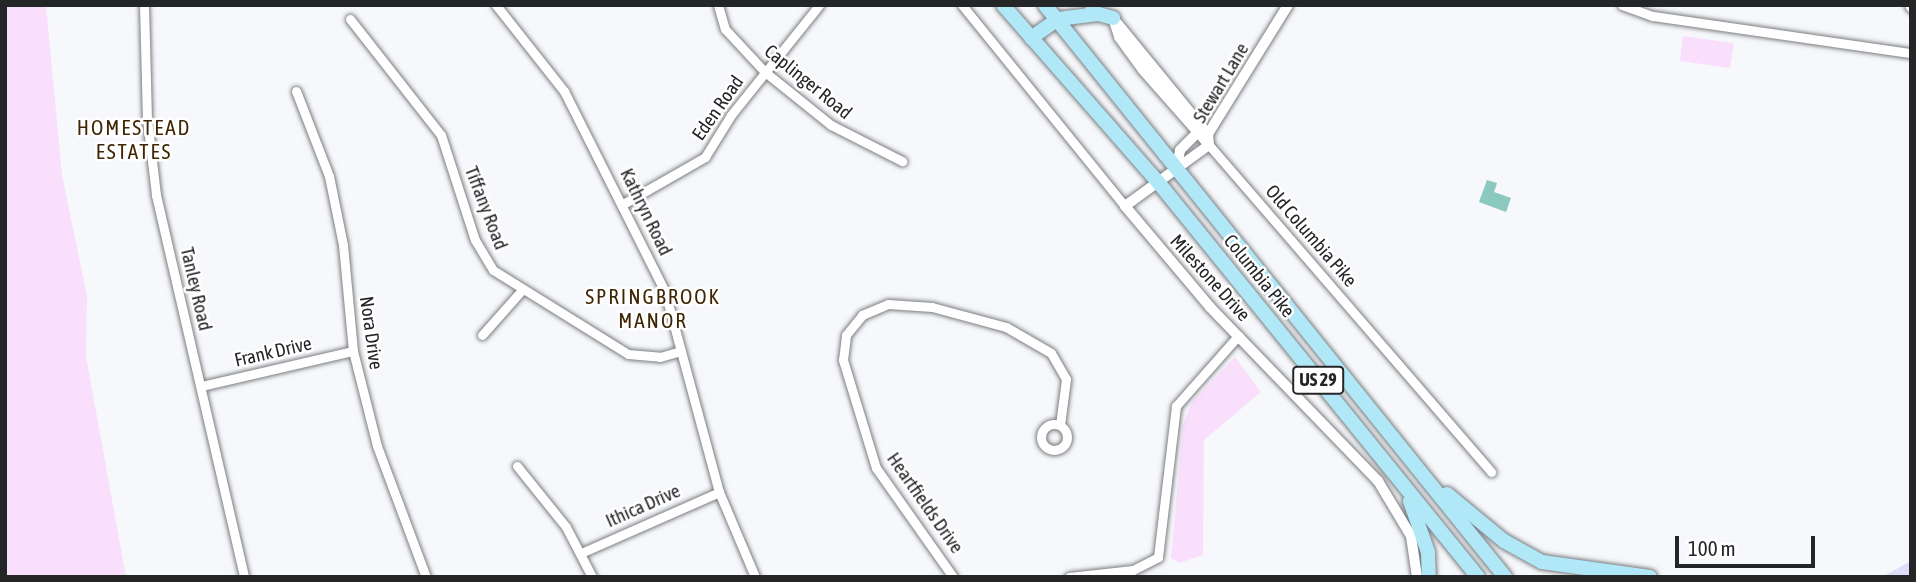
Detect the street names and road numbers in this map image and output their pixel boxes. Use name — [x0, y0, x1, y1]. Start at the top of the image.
street label: Stewart Lane — [1188, 39, 1254, 127]
street label: Caplinger Road — [760, 40, 856, 124]
street label: Eden Road — [687, 71, 749, 145]
street label: Tiffany Road — [460, 163, 512, 253]
street label: Kathryn Road — [615, 165, 677, 259]
street label: Old Columbia Pike — [1261, 180, 1361, 292]
street label: Milestone Drive — [1165, 230, 1255, 326]
street label: Columbia Pike — [1219, 230, 1299, 322]
street label: Tanley Road — [175, 245, 217, 333]
street label: Nora Drive — [355, 295, 387, 371]
street label: Frank Drive — [232, 332, 314, 372]
road number: US 29 — [1292, 366, 1344, 394]
street label: Heartfields Drive — [882, 448, 968, 558]
street label: Ithica Drive — [602, 479, 684, 533]

